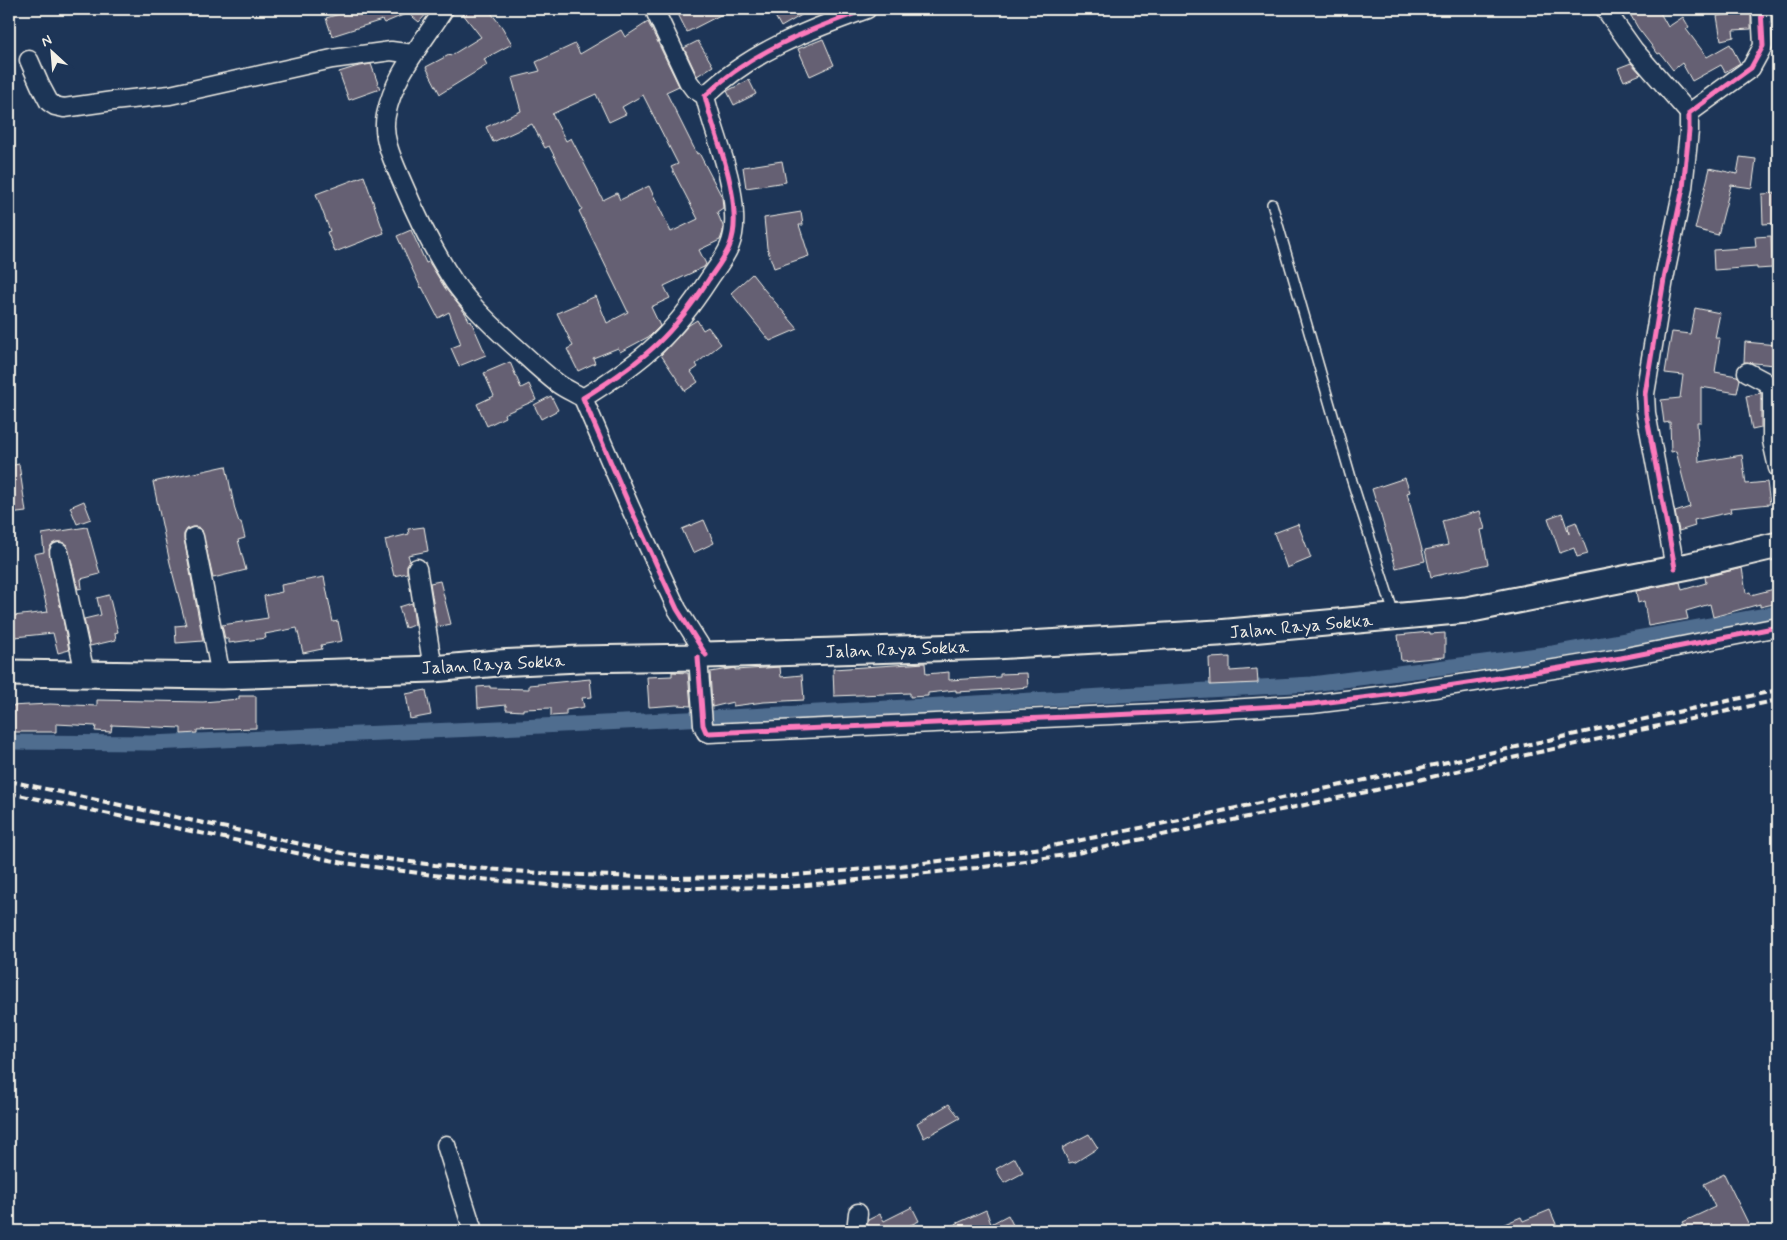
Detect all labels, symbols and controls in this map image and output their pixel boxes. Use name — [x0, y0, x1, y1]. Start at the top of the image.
north arrow — [28, 28, 78, 78]
text: N — [39, 31, 55, 51]
street label: Jalan Raya Sokka — [1228, 609, 1374, 645]
street label: Jalan Raya Sokka — [825, 635, 970, 665]
street label: Jalan Raya Sokka — [421, 649, 566, 681]

